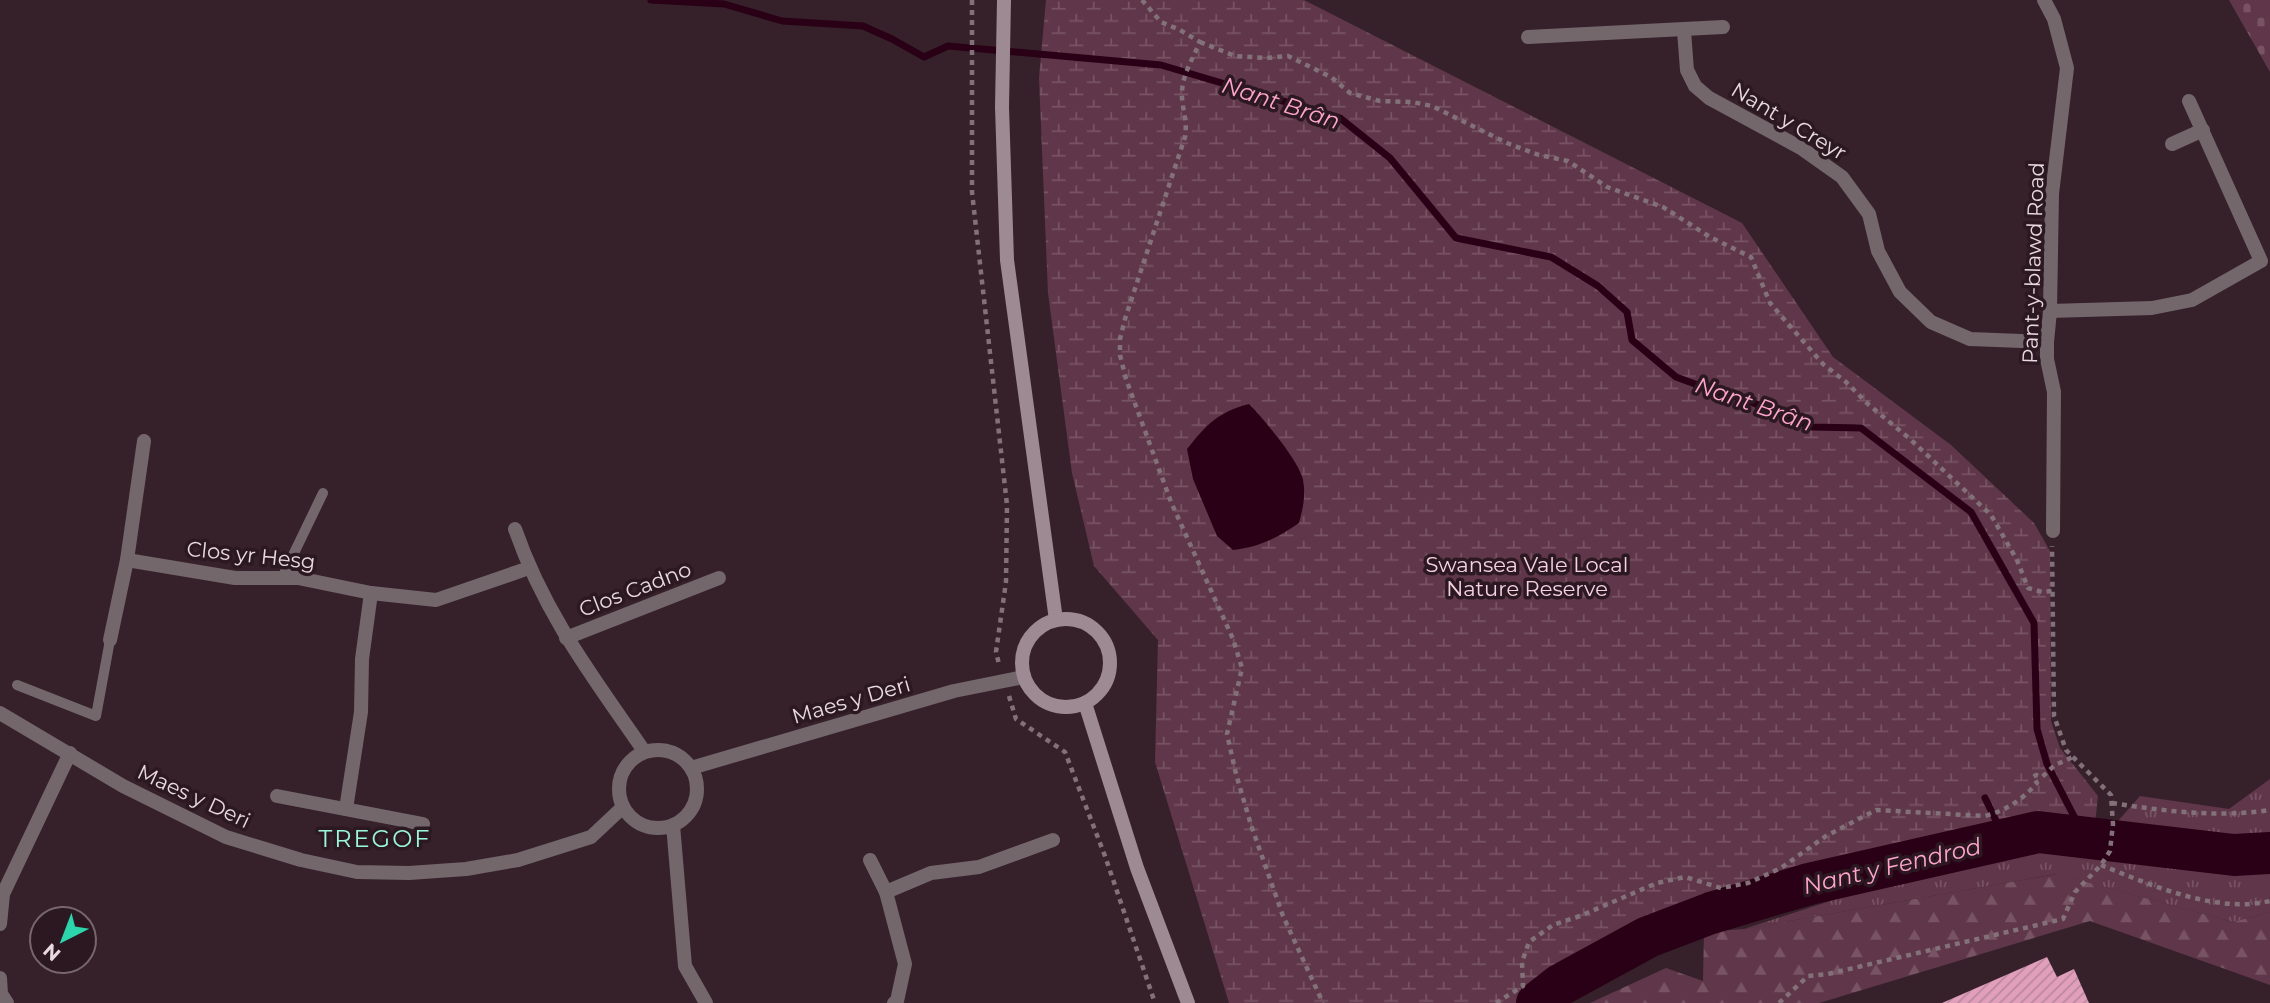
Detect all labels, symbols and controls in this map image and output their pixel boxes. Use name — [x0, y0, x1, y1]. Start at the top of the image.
water label: Nant Brân — [1218, 71, 1344, 135]
street label: Nant y Creyr — [1727, 77, 1851, 165]
street label: Pant-y-blawd Road — [2017, 162, 2049, 364]
water label: Nant Brân — [1691, 371, 1817, 437]
street label: Clos yr Hesg — [185, 536, 317, 574]
park label: Swansea Vale Local Nature Reserve — [1426, 552, 1628, 601]
street label: Clos Cadno — [575, 556, 695, 622]
street label: Maes y Deri — [789, 671, 913, 729]
street label: Maes y Deri — [134, 759, 254, 833]
district label: TREGOF — [318, 824, 432, 853]
water label: Nant y Fendrod — [1800, 832, 1984, 900]
north arrow — [28, 905, 98, 975]
text: N — [39, 939, 65, 966]

